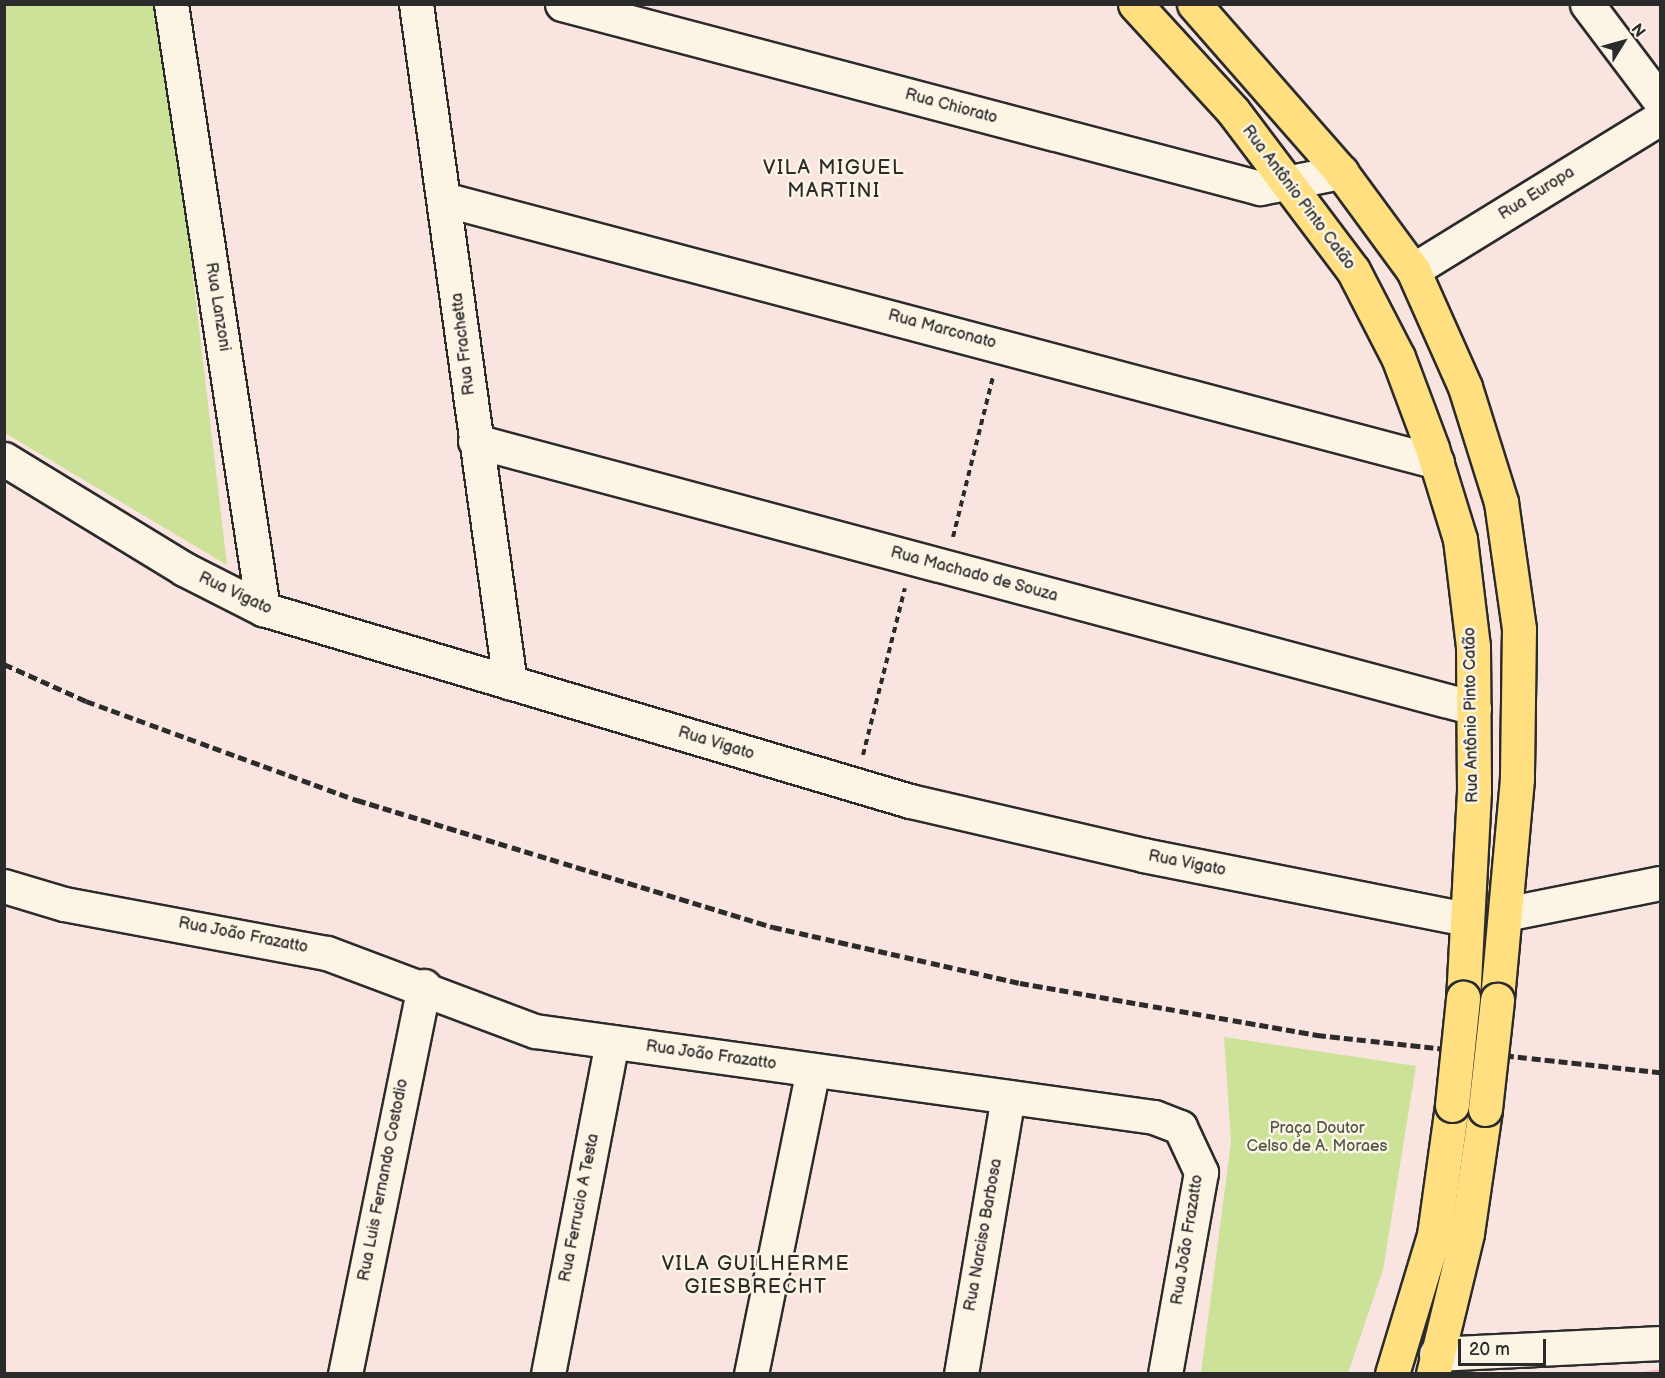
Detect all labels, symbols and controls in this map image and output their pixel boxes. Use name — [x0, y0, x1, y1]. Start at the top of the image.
north arrow — [1593, 12, 1653, 72]
text: N — [1627, 20, 1649, 41]
street label: Rua Chiorato — [903, 85, 999, 129]
street label: Rua Antônio Pinto Catão — [1237, 122, 1359, 274]
district label: VILA MIGUEL MARTINI — [763, 157, 905, 204]
street label: Rua Europa — [1496, 163, 1578, 225]
street label: Rua Lanzoni — [200, 261, 234, 353]
street label: Rua Frachetta — [448, 292, 480, 396]
street label: Rua Marconato — [886, 306, 998, 354]
street label: Rua Machado de Souza — [888, 543, 1060, 607]
street label: Rua Vigato — [195, 569, 275, 619]
street label: Rua Antônio Pinto Catão — [1461, 627, 1483, 803]
street label: Rua Vigato — [675, 723, 757, 765]
street label: Rua Vigato — [1146, 847, 1228, 881]
street label: Rua João Frazatto — [176, 914, 310, 958]
street label: Rua João Frazatto — [644, 1037, 778, 1075]
street label: Rua Luis Fernando Costodio — [355, 1077, 413, 1283]
park label: Praça Doutor Celso de A. Moraes — [1247, 1119, 1387, 1157]
street label: Rua Ferrucio A Testa — [556, 1132, 604, 1284]
street label: Rua Narciso Barbosa — [961, 1157, 1007, 1313]
street label: Rua João Frazatto — [1168, 1173, 1208, 1307]
district label: VILA GUILHERME GIESBRECHT — [662, 1253, 850, 1300]
scale bar — [1461, 1327, 1550, 1365]
text: 20 m — [1469, 1339, 1510, 1360]

